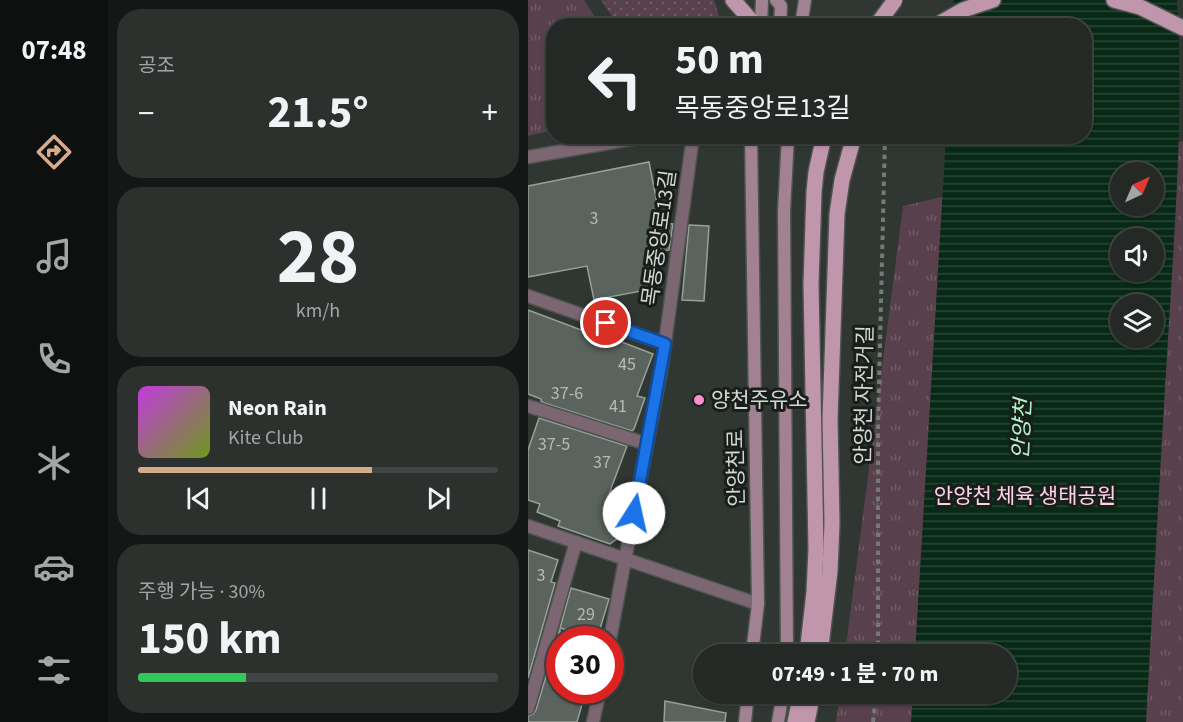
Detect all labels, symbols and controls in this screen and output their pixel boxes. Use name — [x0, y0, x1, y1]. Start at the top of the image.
text: 50 m — [675, 30, 764, 90]
text: 07:48 — [21, 31, 87, 70]
icon: left — [576, 42, 654, 120]
text: 공조 — [138, 52, 175, 80]
text: 21.5° — [267, 81, 369, 145]
text: 목동중앙로13길 — [675, 89, 851, 128]
text: − — [138, 90, 154, 137]
text: + — [482, 90, 498, 137]
icon: directions — [33, 131, 75, 173]
north arrow — [1110, 162, 1164, 216]
map controls — [1110, 162, 1164, 348]
street label: 목동중앙로13길 — [635, 168, 683, 308]
text: 28 — [277, 202, 359, 313]
house number: 3 — [590, 206, 599, 231]
button: sound — [1110, 228, 1164, 282]
icon: music — [33, 235, 75, 277]
button: layers — [1110, 294, 1164, 348]
text: km/h — [296, 297, 340, 325]
pin — [580, 297, 631, 348]
icon: arrive — [589, 306, 622, 339]
street label: 안양천 자전거길 — [848, 325, 880, 465]
icon: phone — [33, 338, 75, 380]
house number: 45 — [618, 352, 636, 377]
house number: 37-6 — [551, 381, 583, 406]
place label: 양천주유소 — [711, 385, 808, 415]
text: Neon Rain — [228, 392, 327, 424]
marker: 양천주유소 — [692, 393, 706, 407]
house number: 41 — [609, 394, 627, 419]
water label: 안양천 — [1004, 395, 1040, 460]
text: Kite Club — [228, 424, 303, 452]
street label: 안양천로 — [720, 429, 752, 507]
house number: 37-5 — [538, 432, 570, 457]
icon: climate — [33, 442, 75, 484]
house number: 37 — [593, 450, 611, 475]
position arrow — [602, 481, 666, 545]
park label: 안양천 체육 생태공원 — [934, 481, 1116, 511]
icon: previous — [182, 482, 215, 515]
icon: pause — [302, 482, 335, 515]
icon: next — [422, 482, 455, 515]
icon: car — [33, 546, 75, 588]
house number: 3 — [537, 563, 546, 588]
text: 주행 가능 · 30% — [138, 578, 265, 606]
house number: 29 — [577, 602, 595, 627]
text: 150 km — [138, 607, 282, 671]
speed limit sign: 30 — [546, 626, 624, 704]
icon: filters — [33, 649, 75, 691]
text: 07:49 · 1 분 · 70 m — [772, 658, 938, 690]

